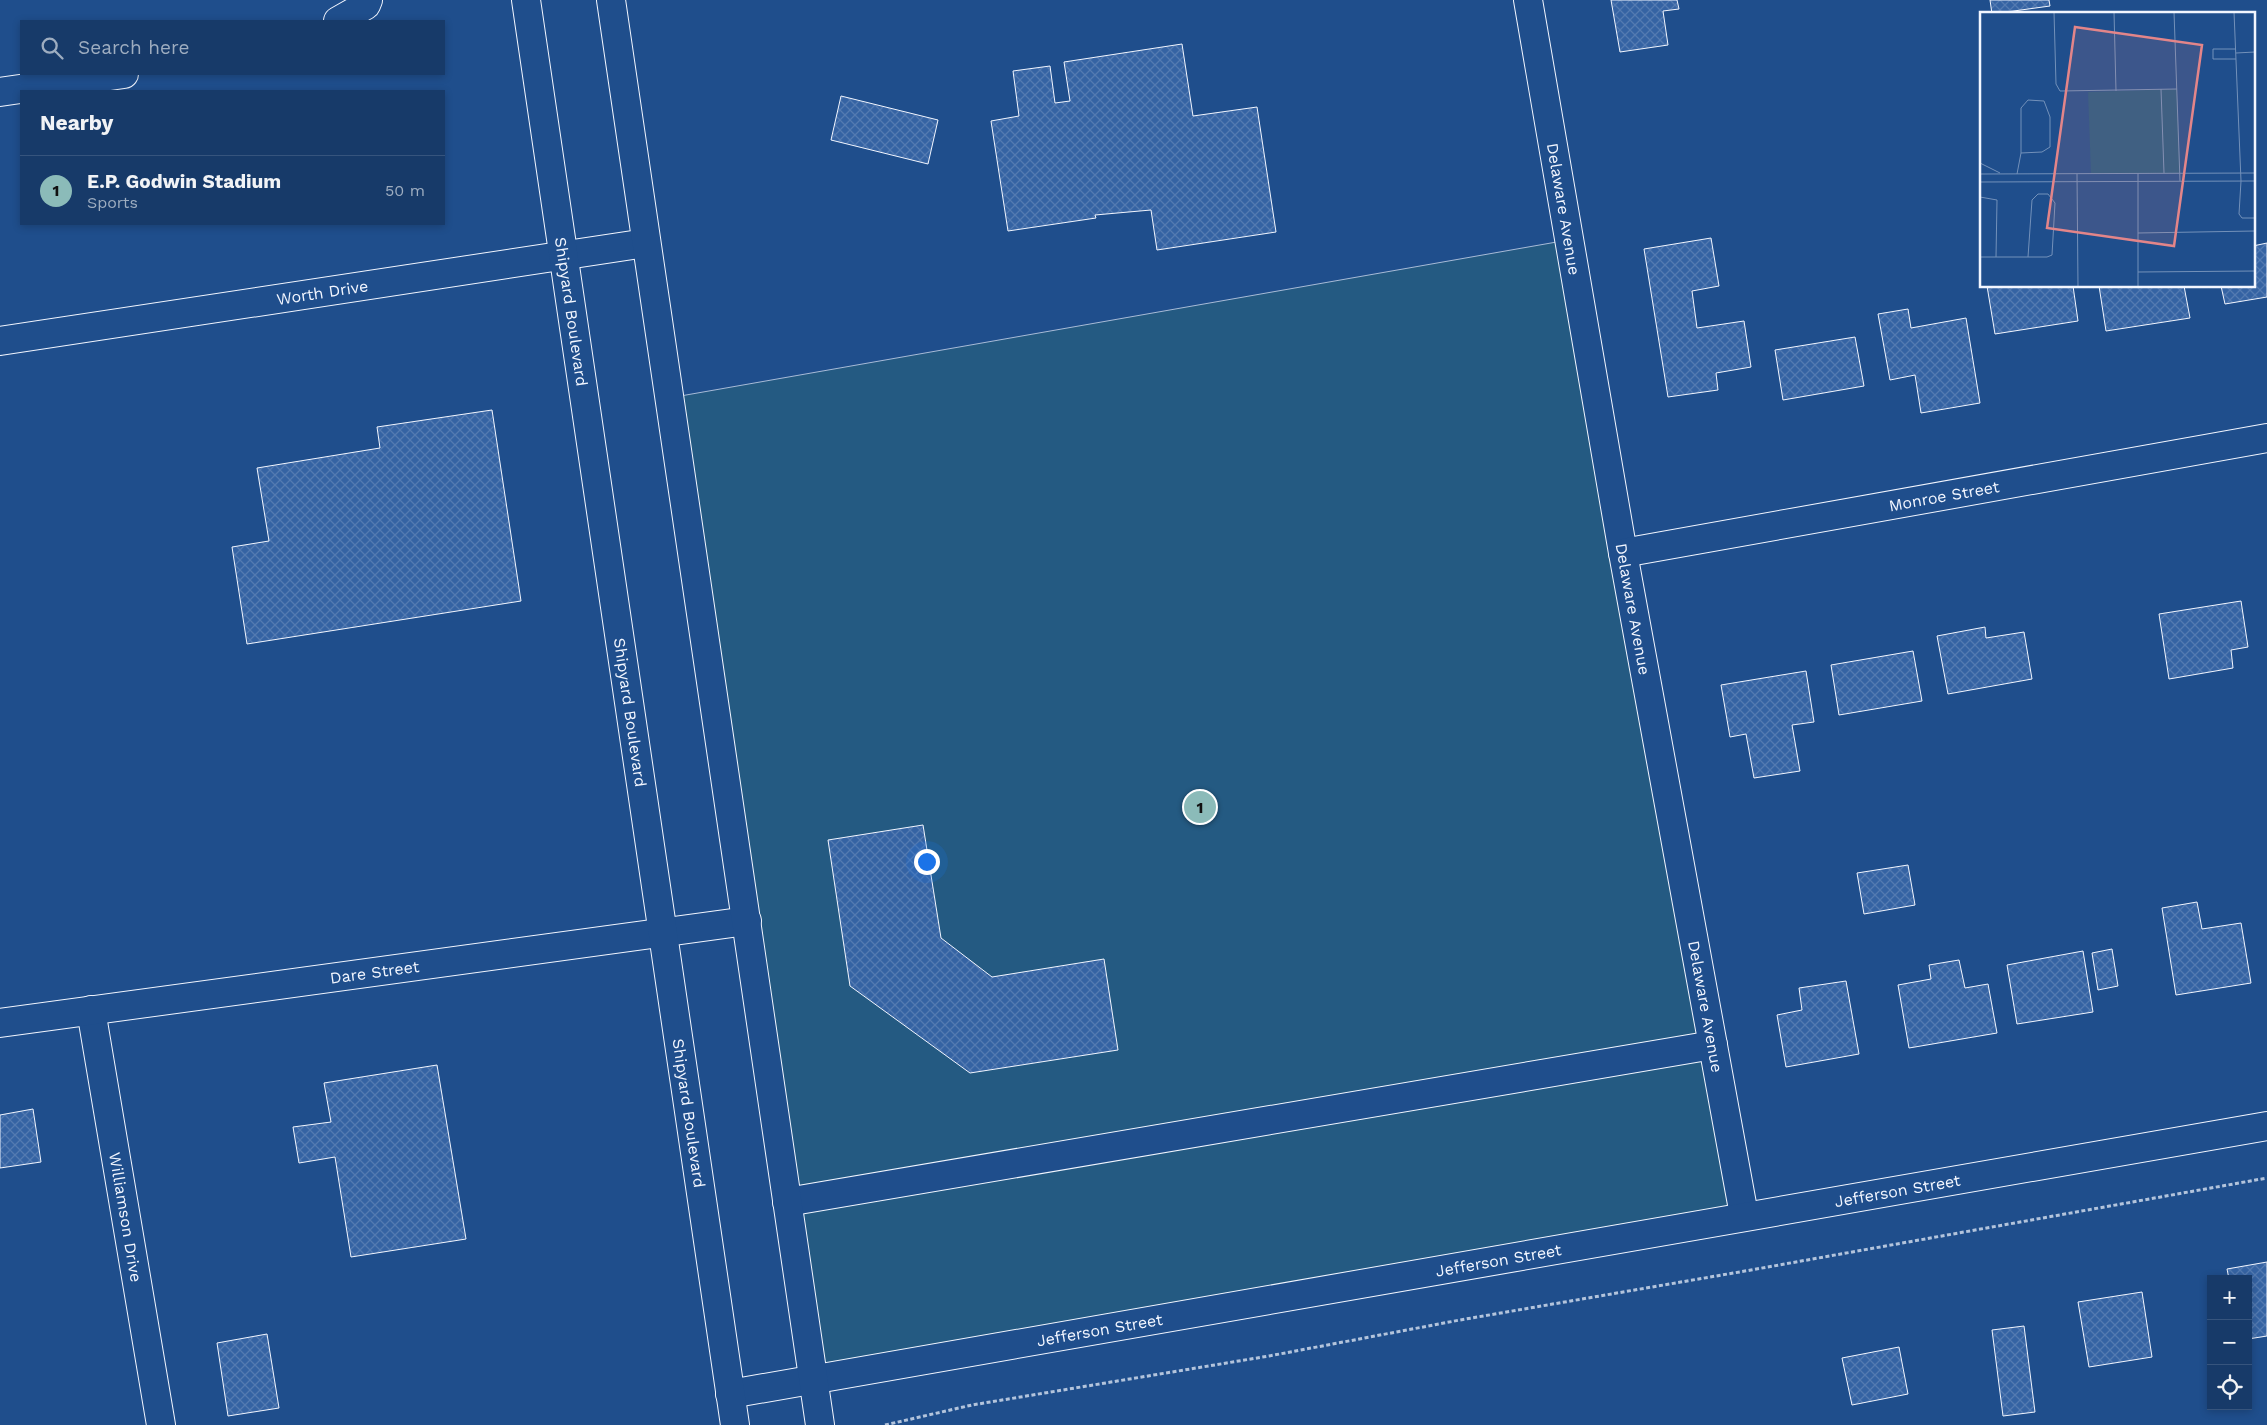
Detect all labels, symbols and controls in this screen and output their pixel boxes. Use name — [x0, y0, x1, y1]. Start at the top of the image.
inset map — [1980, 12, 2254, 288]
search box — [20, 20, 445, 75]
icon: search — [38, 34, 66, 62]
text: Search here — [78, 36, 189, 59]
text: Nearby — [40, 110, 113, 135]
street label: Delaware Avenue — [1543, 141, 1584, 277]
text: E.P. Godwin Stadium — [87, 170, 281, 193]
text: 1 — [53, 181, 59, 200]
text: 50 m — [385, 181, 425, 200]
text: Sports — [87, 193, 138, 212]
street label: Shipyard Boulevard — [551, 236, 592, 388]
street label: Worth Drive — [275, 276, 370, 309]
street label: Monroe Street — [1887, 477, 2001, 515]
street label: Delaware Avenue — [1611, 542, 1654, 677]
street label: Shipyard Boulevard — [610, 637, 650, 788]
pin: 1 — [1184, 788, 1216, 826]
your location — [914, 849, 940, 875]
street label: Delaware Avenue — [1684, 939, 1727, 1074]
street label: Dare Street — [329, 957, 421, 988]
street label: Shipyard Boulevard — [668, 1037, 709, 1189]
street label: Williamson Drive — [105, 1151, 146, 1283]
street label: Jefferson Street — [1833, 1171, 1962, 1211]
street label: Jefferson Street — [1434, 1240, 1563, 1281]
map controls — [2207, 1275, 2252, 1410]
button: + — [2207, 1275, 2252, 1320]
street label: Jefferson Street — [1035, 1310, 1164, 1350]
button: − — [2207, 1320, 2252, 1365]
button: locate — [2207, 1365, 2252, 1410]

